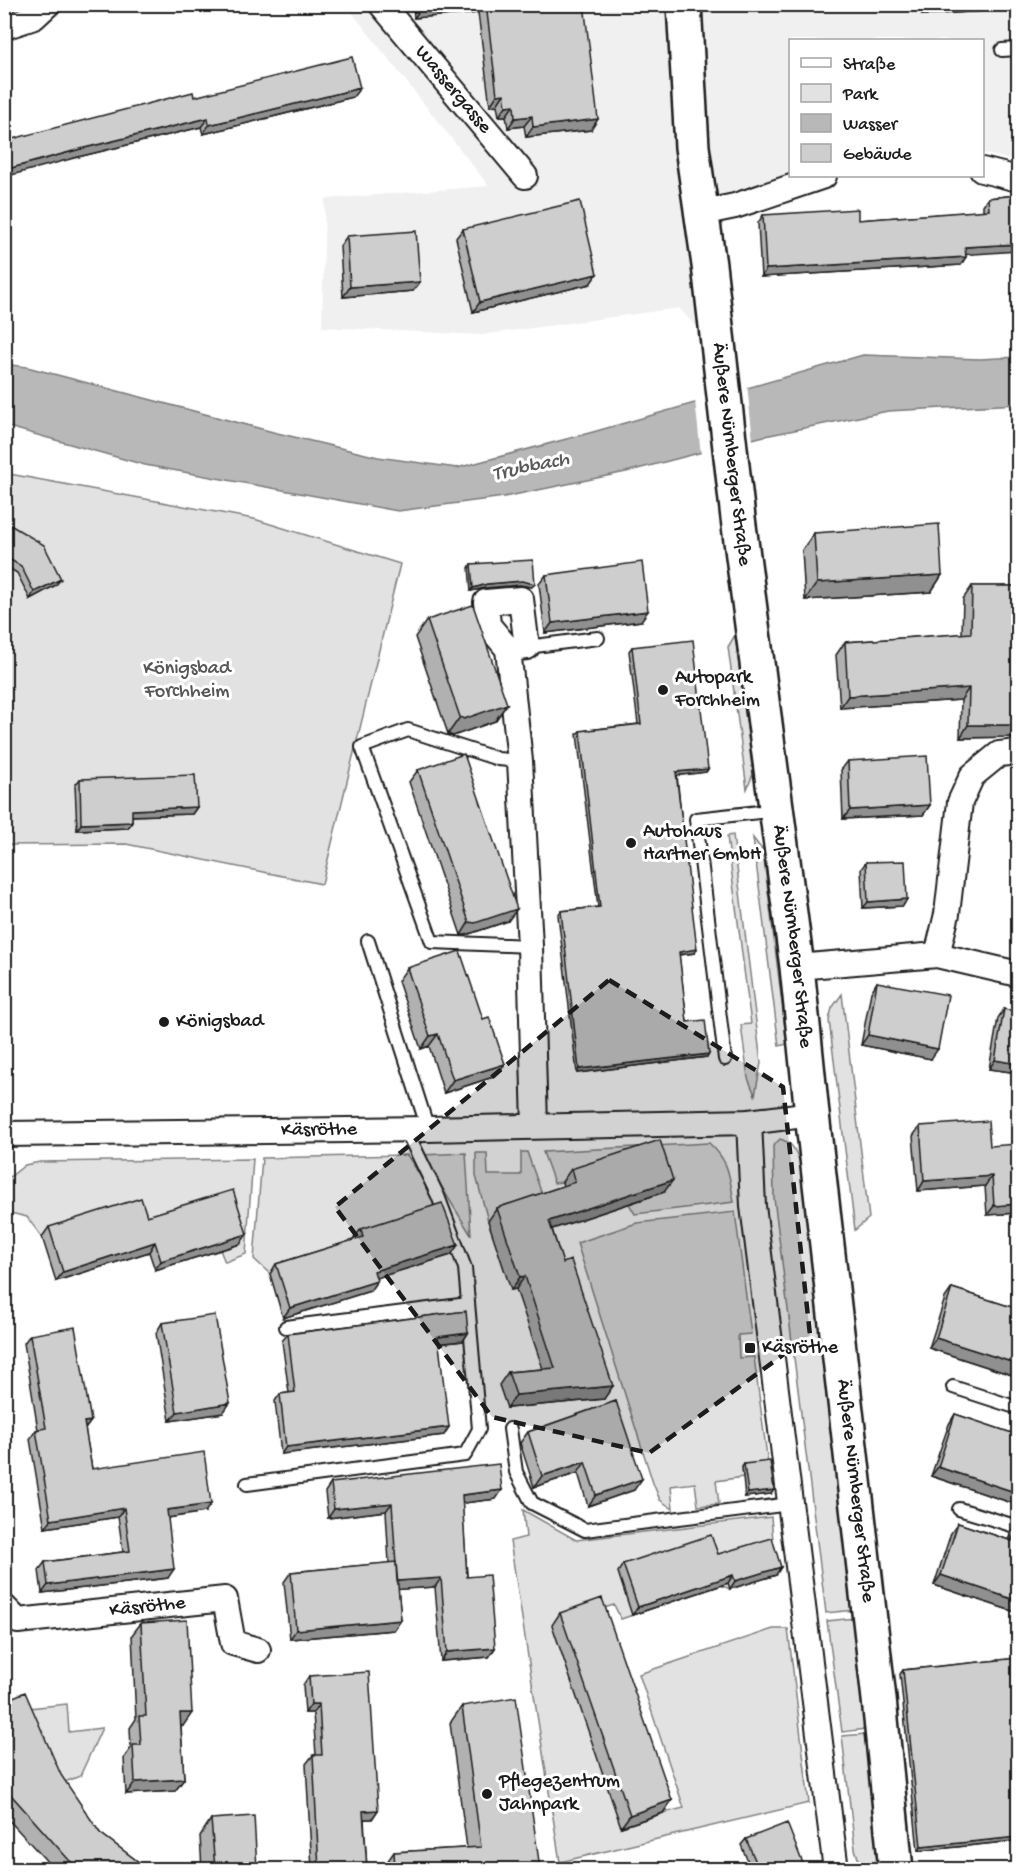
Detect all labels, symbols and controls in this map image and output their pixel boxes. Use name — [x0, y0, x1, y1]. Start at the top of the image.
legend — [789, 39, 984, 177]
street label: Wassergasse — [409, 41, 497, 139]
text: Straße — [843, 55, 896, 76]
text: Park — [842, 85, 879, 106]
text: Wasser — [843, 115, 899, 136]
text: Gebäude — [843, 145, 912, 166]
street label: Äußere Nürnberger Straße — [706, 341, 756, 568]
water label: Trubbach — [490, 448, 572, 488]
park label: Königsbad Forchheim — [143, 658, 233, 704]
place label: Autopark Forchheim — [674, 667, 760, 713]
marker: Autopark Forchheim — [656, 683, 670, 697]
place label: Autohaus Hartner GmbH — [643, 821, 762, 867]
street label: Äußere Nürnberger Straße — [767, 823, 817, 1050]
marker: Autohaus Hartner GmbH — [624, 836, 638, 850]
place label: Königsbad — [176, 1011, 266, 1034]
marker: Königsbad — [157, 1015, 171, 1029]
street label: Käsröthe — [281, 1118, 358, 1142]
place label: Käsröthe — [762, 1337, 839, 1360]
marker: Käsröthe — [743, 1341, 757, 1355]
street label: Äußere Nürnberger Straße — [831, 1378, 879, 1604]
street label: Käsröthe — [108, 1592, 187, 1623]
place label: Pflegezentrum Jahnpark — [498, 1771, 620, 1817]
marker: Pflegezentrum Jahnpark — [480, 1787, 494, 1801]

